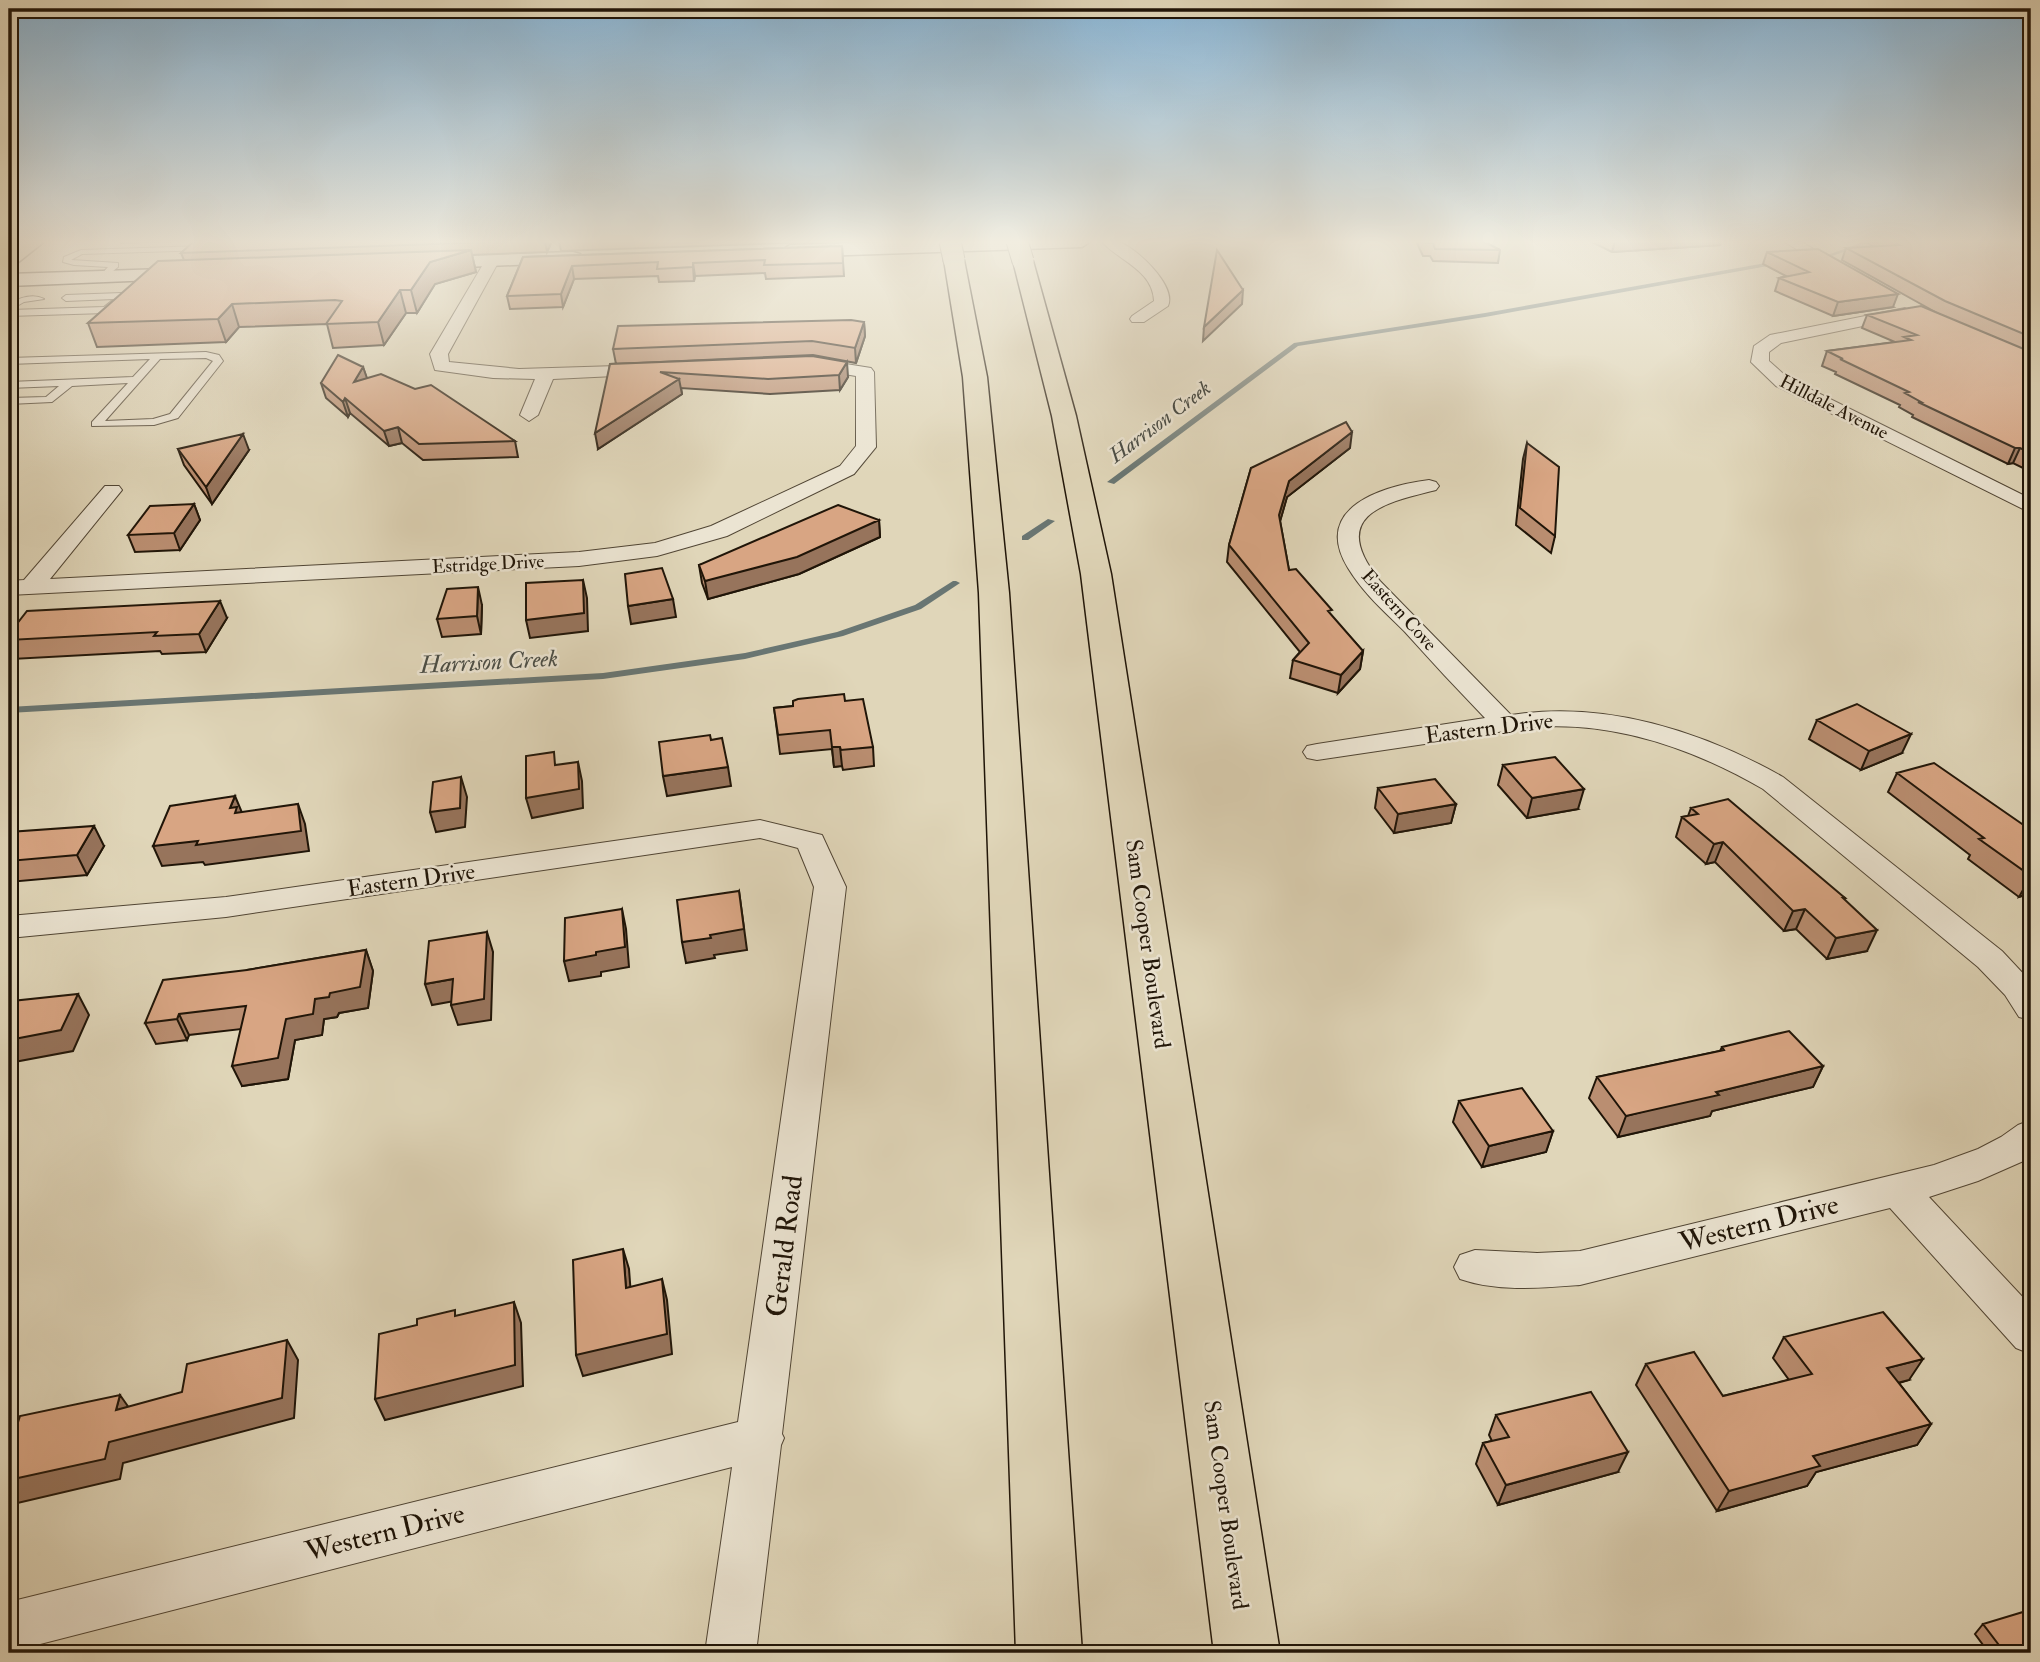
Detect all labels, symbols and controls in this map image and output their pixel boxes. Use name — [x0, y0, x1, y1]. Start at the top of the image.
street label: Hilldale Avenue — [1775, 369, 1893, 445]
water label: Harrison Creek — [1103, 375, 1216, 470]
street label: Estridge Drive — [431, 549, 545, 579]
street label: Eastern Cove — [1356, 564, 1442, 656]
water label: Harrison Creek — [418, 643, 559, 681]
street label: Eastern Drive — [1423, 706, 1555, 750]
street label: Sam Cooper Boulevard — [1118, 837, 1177, 1051]
street label: Eastern Drive — [345, 857, 477, 903]
street label: Gerald Road — [759, 1173, 811, 1319]
street label: Western Drive — [1675, 1187, 1843, 1261]
street label: Sam Cooper Boulevard — [1196, 1398, 1255, 1612]
street label: Western Drive — [301, 1496, 469, 1570]

